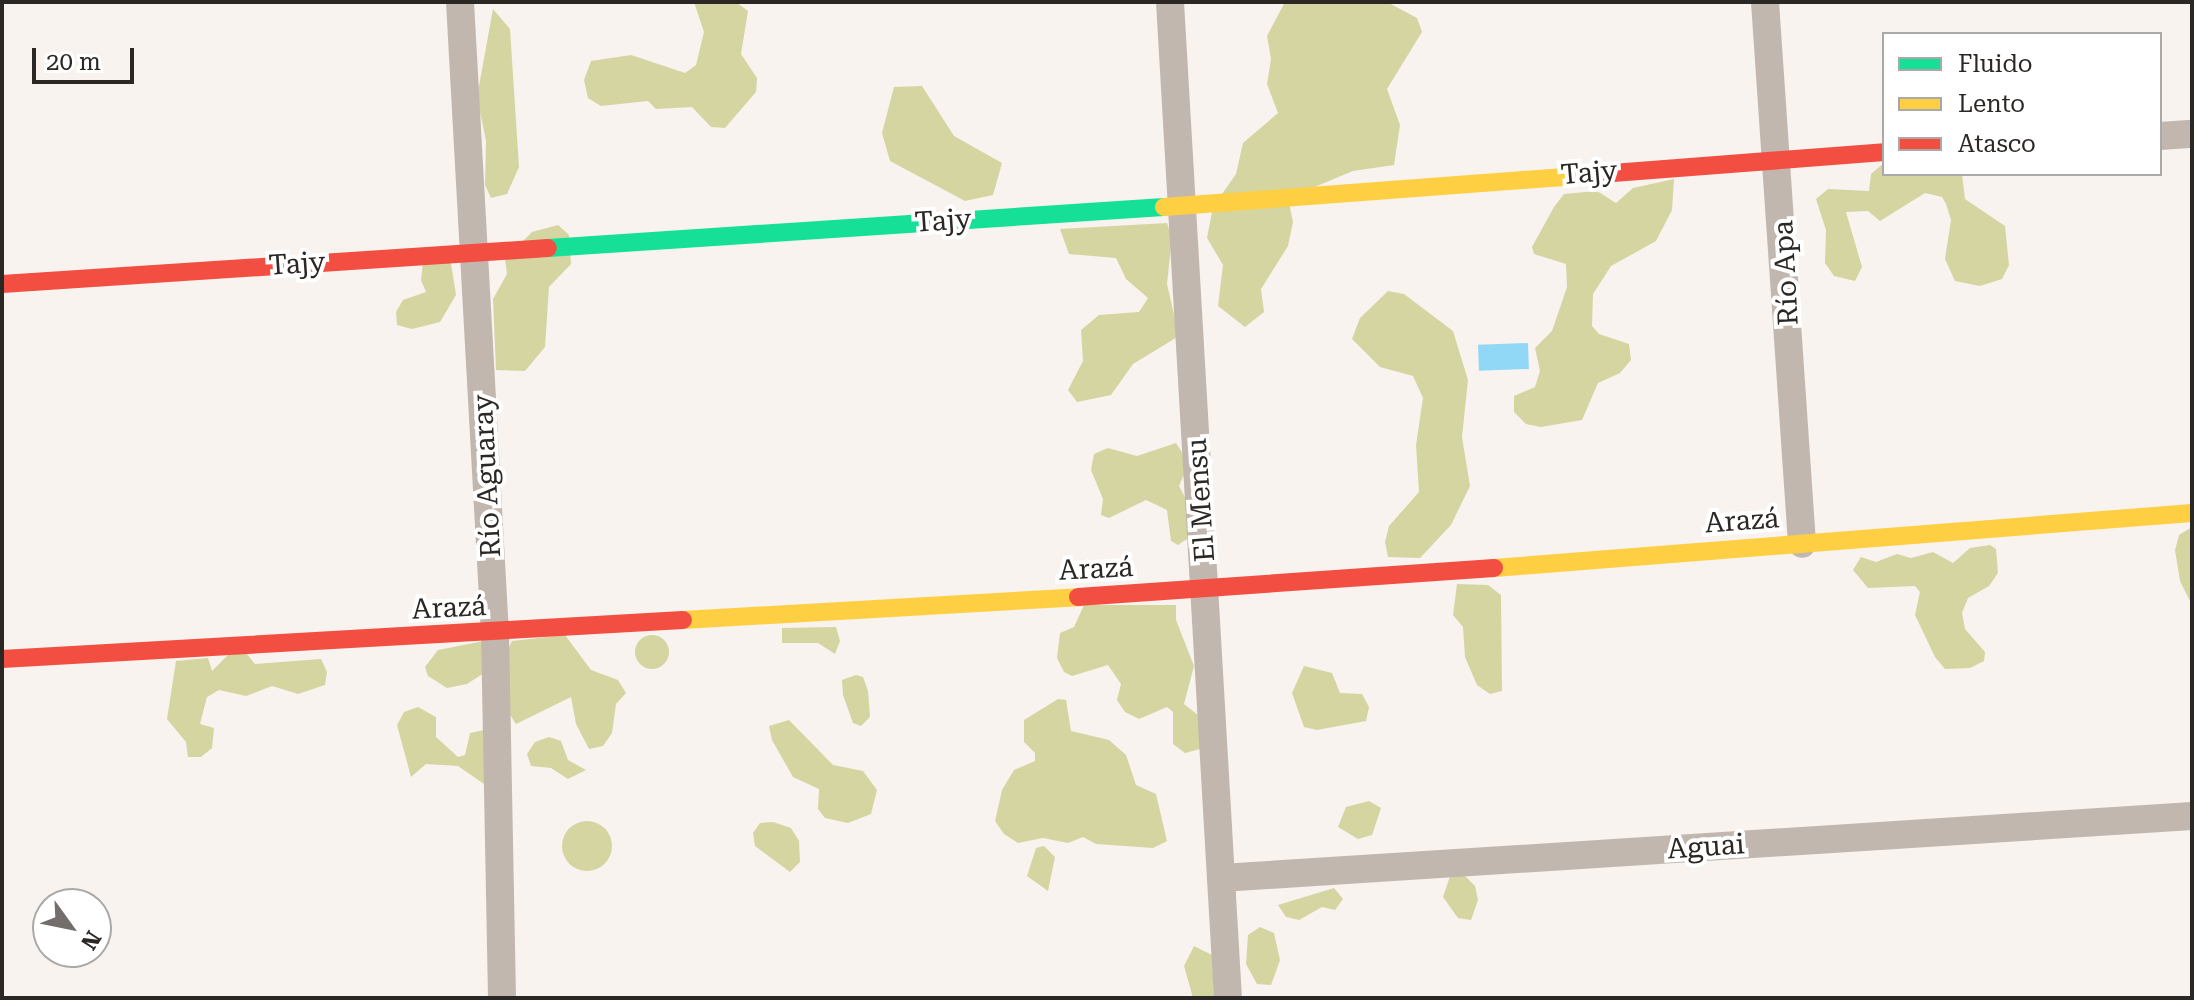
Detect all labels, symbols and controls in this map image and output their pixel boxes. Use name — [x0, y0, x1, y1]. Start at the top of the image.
scale bar — [36, 32, 138, 82]
legend — [1882, 32, 2162, 176]
text: 20 m — [46, 48, 101, 76]
text: Fluido — [1958, 50, 2033, 78]
text: Lento — [1958, 90, 2025, 118]
text: Atasco — [1958, 130, 2036, 158]
street label: Tajy — [1559, 154, 1619, 192]
street label: Tajy — [914, 202, 972, 240]
street label: Río Apa — [1766, 220, 1806, 326]
street label: Tajy — [268, 245, 326, 283]
street label: Río Aguaray — [466, 394, 508, 558]
street label: El Mensu — [1180, 437, 1222, 563]
street label: Arazá — [1704, 502, 1780, 540]
street label: Arazá — [1058, 550, 1134, 588]
street label: Arazá — [411, 589, 487, 627]
street label: Aguai — [1666, 828, 1746, 866]
north arrow — [32, 888, 112, 968]
text: N — [76, 926, 106, 954]

